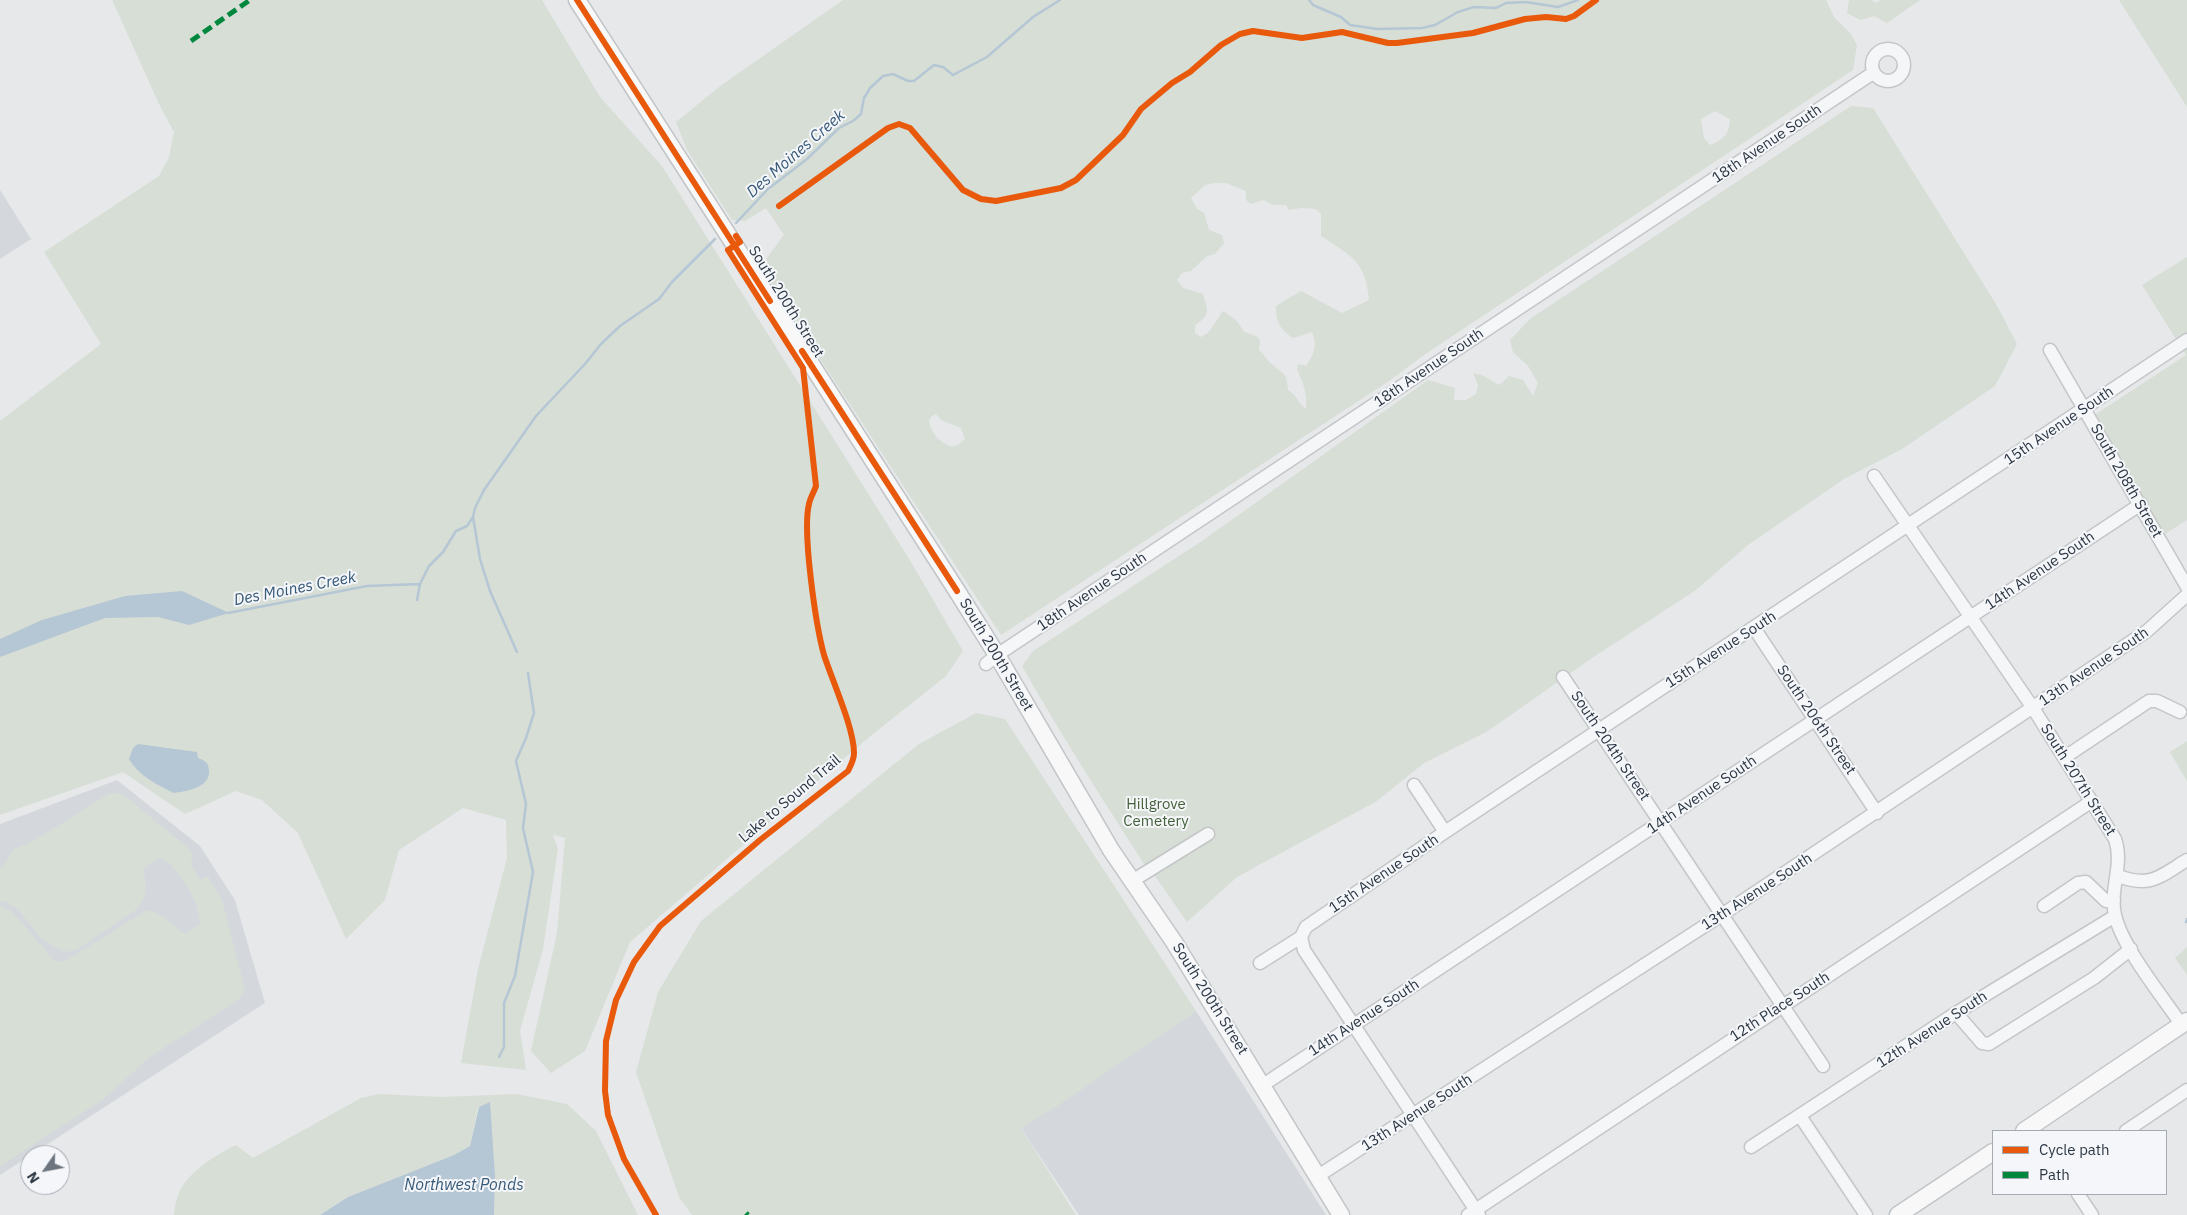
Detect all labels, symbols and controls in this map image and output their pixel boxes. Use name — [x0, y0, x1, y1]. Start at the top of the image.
street label: 18th Avenue South — [1709, 101, 1825, 187]
water label: Des Moines Creek — [743, 106, 849, 202]
street label: South 200th Street — [744, 243, 828, 361]
street label: 18th Avenue South — [1371, 325, 1487, 411]
street label: 15th Avenue South — [2001, 383, 2117, 469]
street label: South 208th Street — [2086, 421, 2166, 541]
street label: 14th Avenue South — [1982, 528, 2098, 614]
street label: 18th Avenue South — [1034, 549, 1150, 635]
water label: Des Moines Creek — [232, 568, 358, 610]
street label: South 200th Street — [955, 595, 1037, 715]
street label: 15th Avenue South — [1662, 607, 1780, 693]
street label: 13th Avenue South — [2036, 624, 2152, 710]
street label: South 206th Street — [1773, 662, 1859, 778]
street label: South 204th Street — [1567, 688, 1653, 804]
street label: South 207th Street — [2036, 721, 2120, 839]
street label: Lake to Sound Trail — [735, 751, 845, 847]
street label: 14th Avenue South — [1644, 752, 1760, 838]
park label: Hillgrove Cemetery — [1123, 796, 1189, 831]
street label: 15th Avenue South — [1326, 831, 1442, 917]
street label: 13th Avenue South — [1698, 849, 1816, 935]
street label: South 200th Street — [1168, 940, 1252, 1058]
street label: 12th Place South — [1727, 968, 1833, 1046]
street label: 14th Avenue South — [1305, 975, 1423, 1061]
street label: 12th Avenue South — [1873, 987, 1991, 1073]
street label: 13th Avenue South — [1358, 1070, 1476, 1156]
legend — [1992, 1130, 2167, 1195]
text: Cycle path — [2039, 1140, 2110, 1159]
north arrow — [20, 1145, 70, 1195]
text: Path — [2039, 1165, 2070, 1184]
text: N — [23, 1168, 44, 1187]
water label: Northwest Ponds — [404, 1175, 524, 1195]

